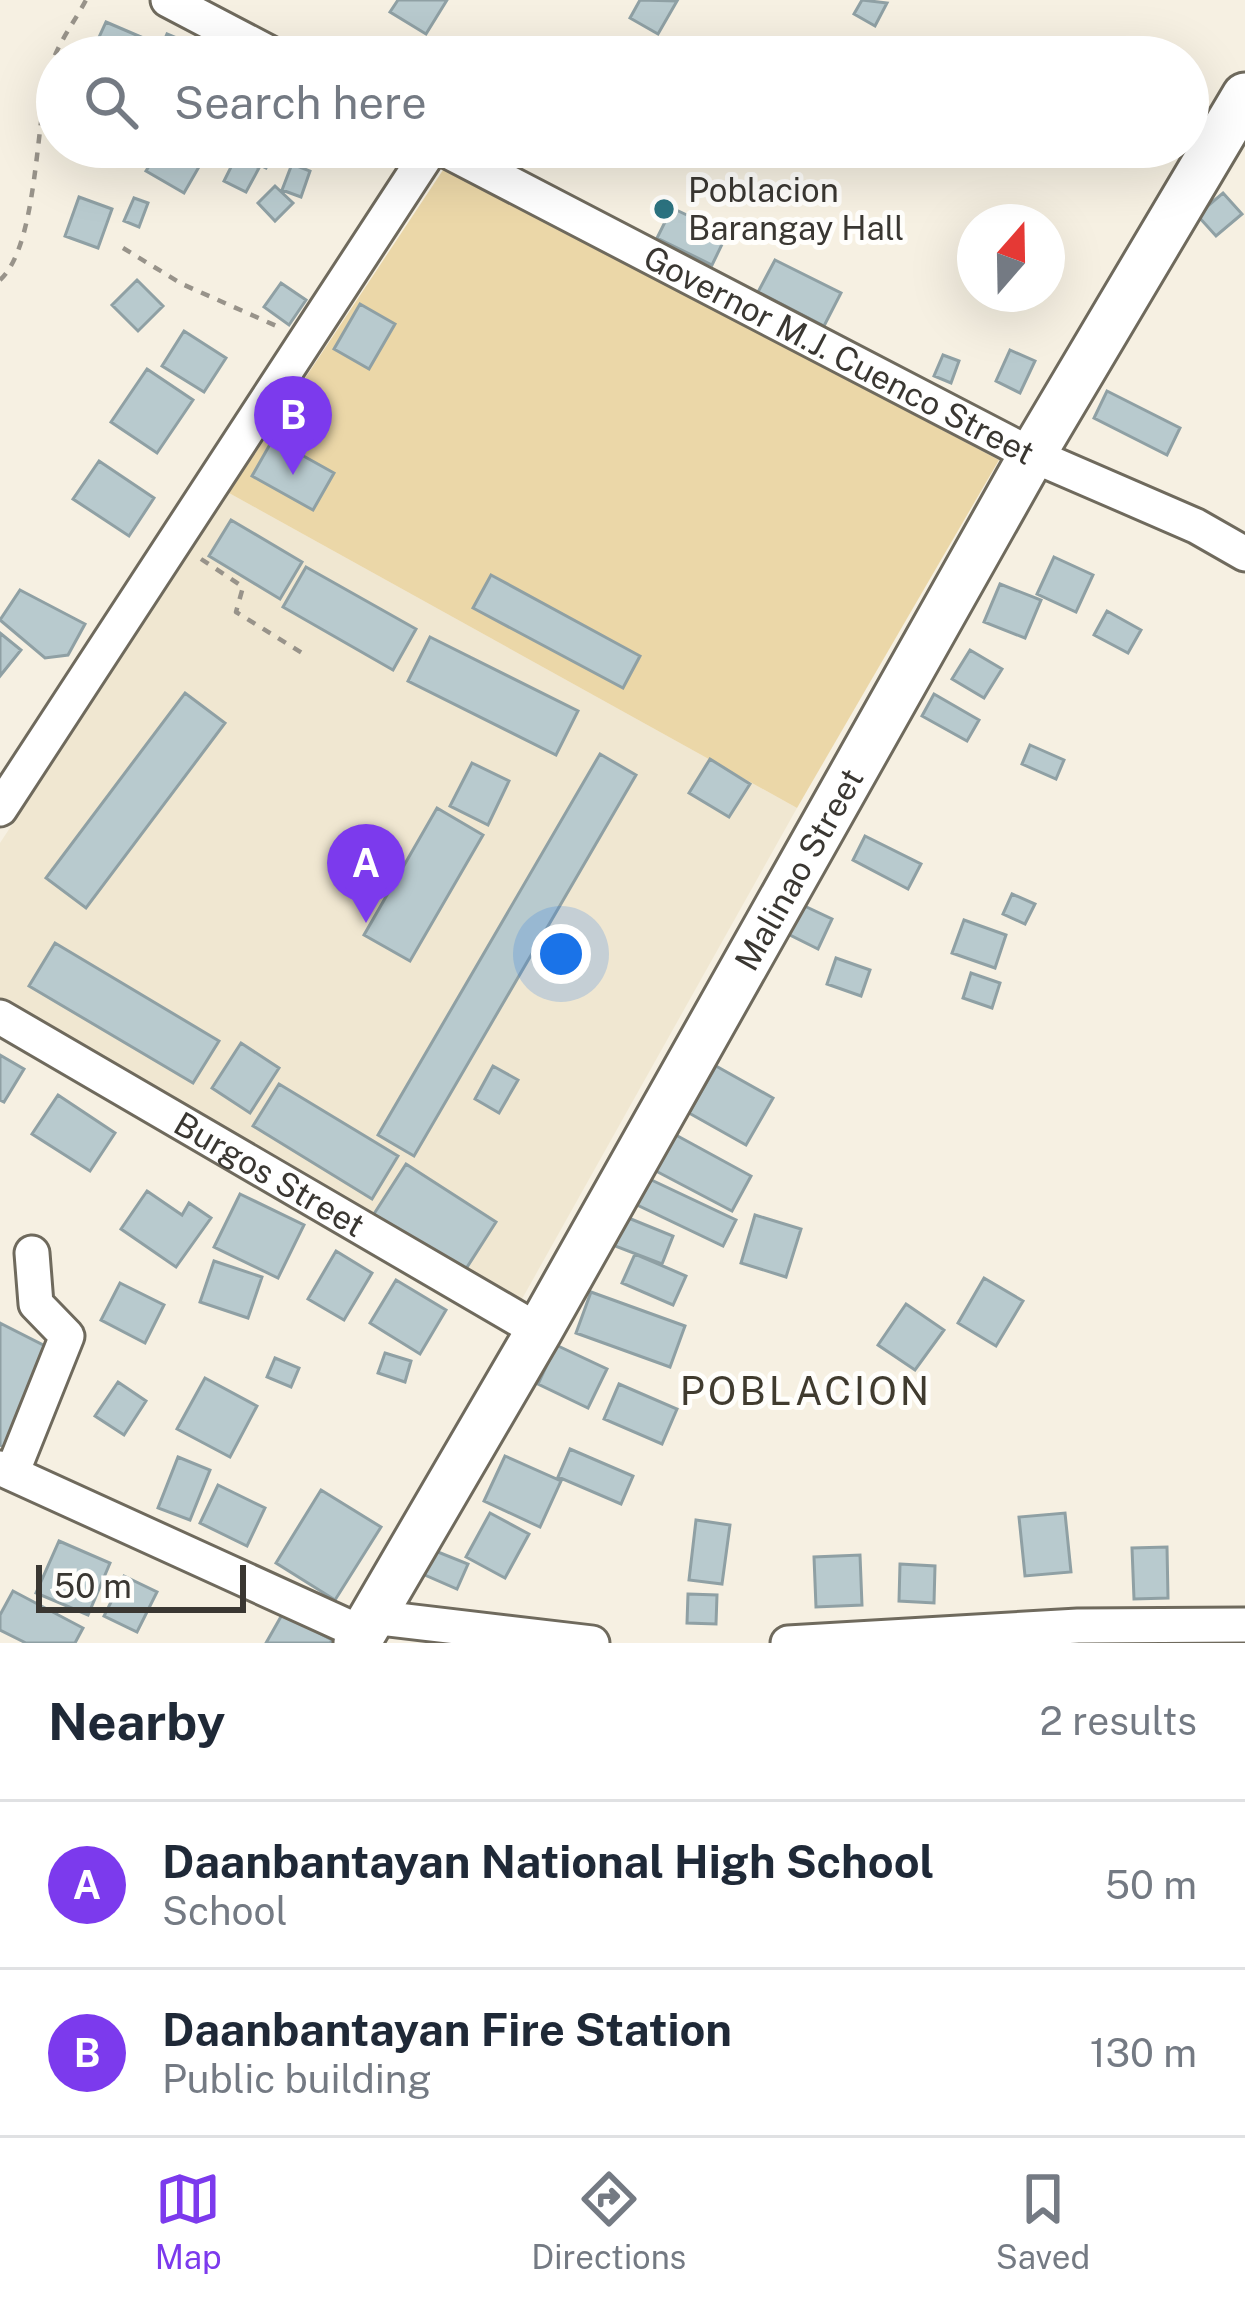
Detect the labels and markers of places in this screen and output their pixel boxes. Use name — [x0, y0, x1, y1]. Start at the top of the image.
place label: Poblacion Barangay Hall — [688, 171, 904, 247]
marker: Poblacion Barangay Hall — [651, 196, 677, 222]
pin: B — [254, 376, 332, 475]
pin: A — [327, 824, 405, 923]

